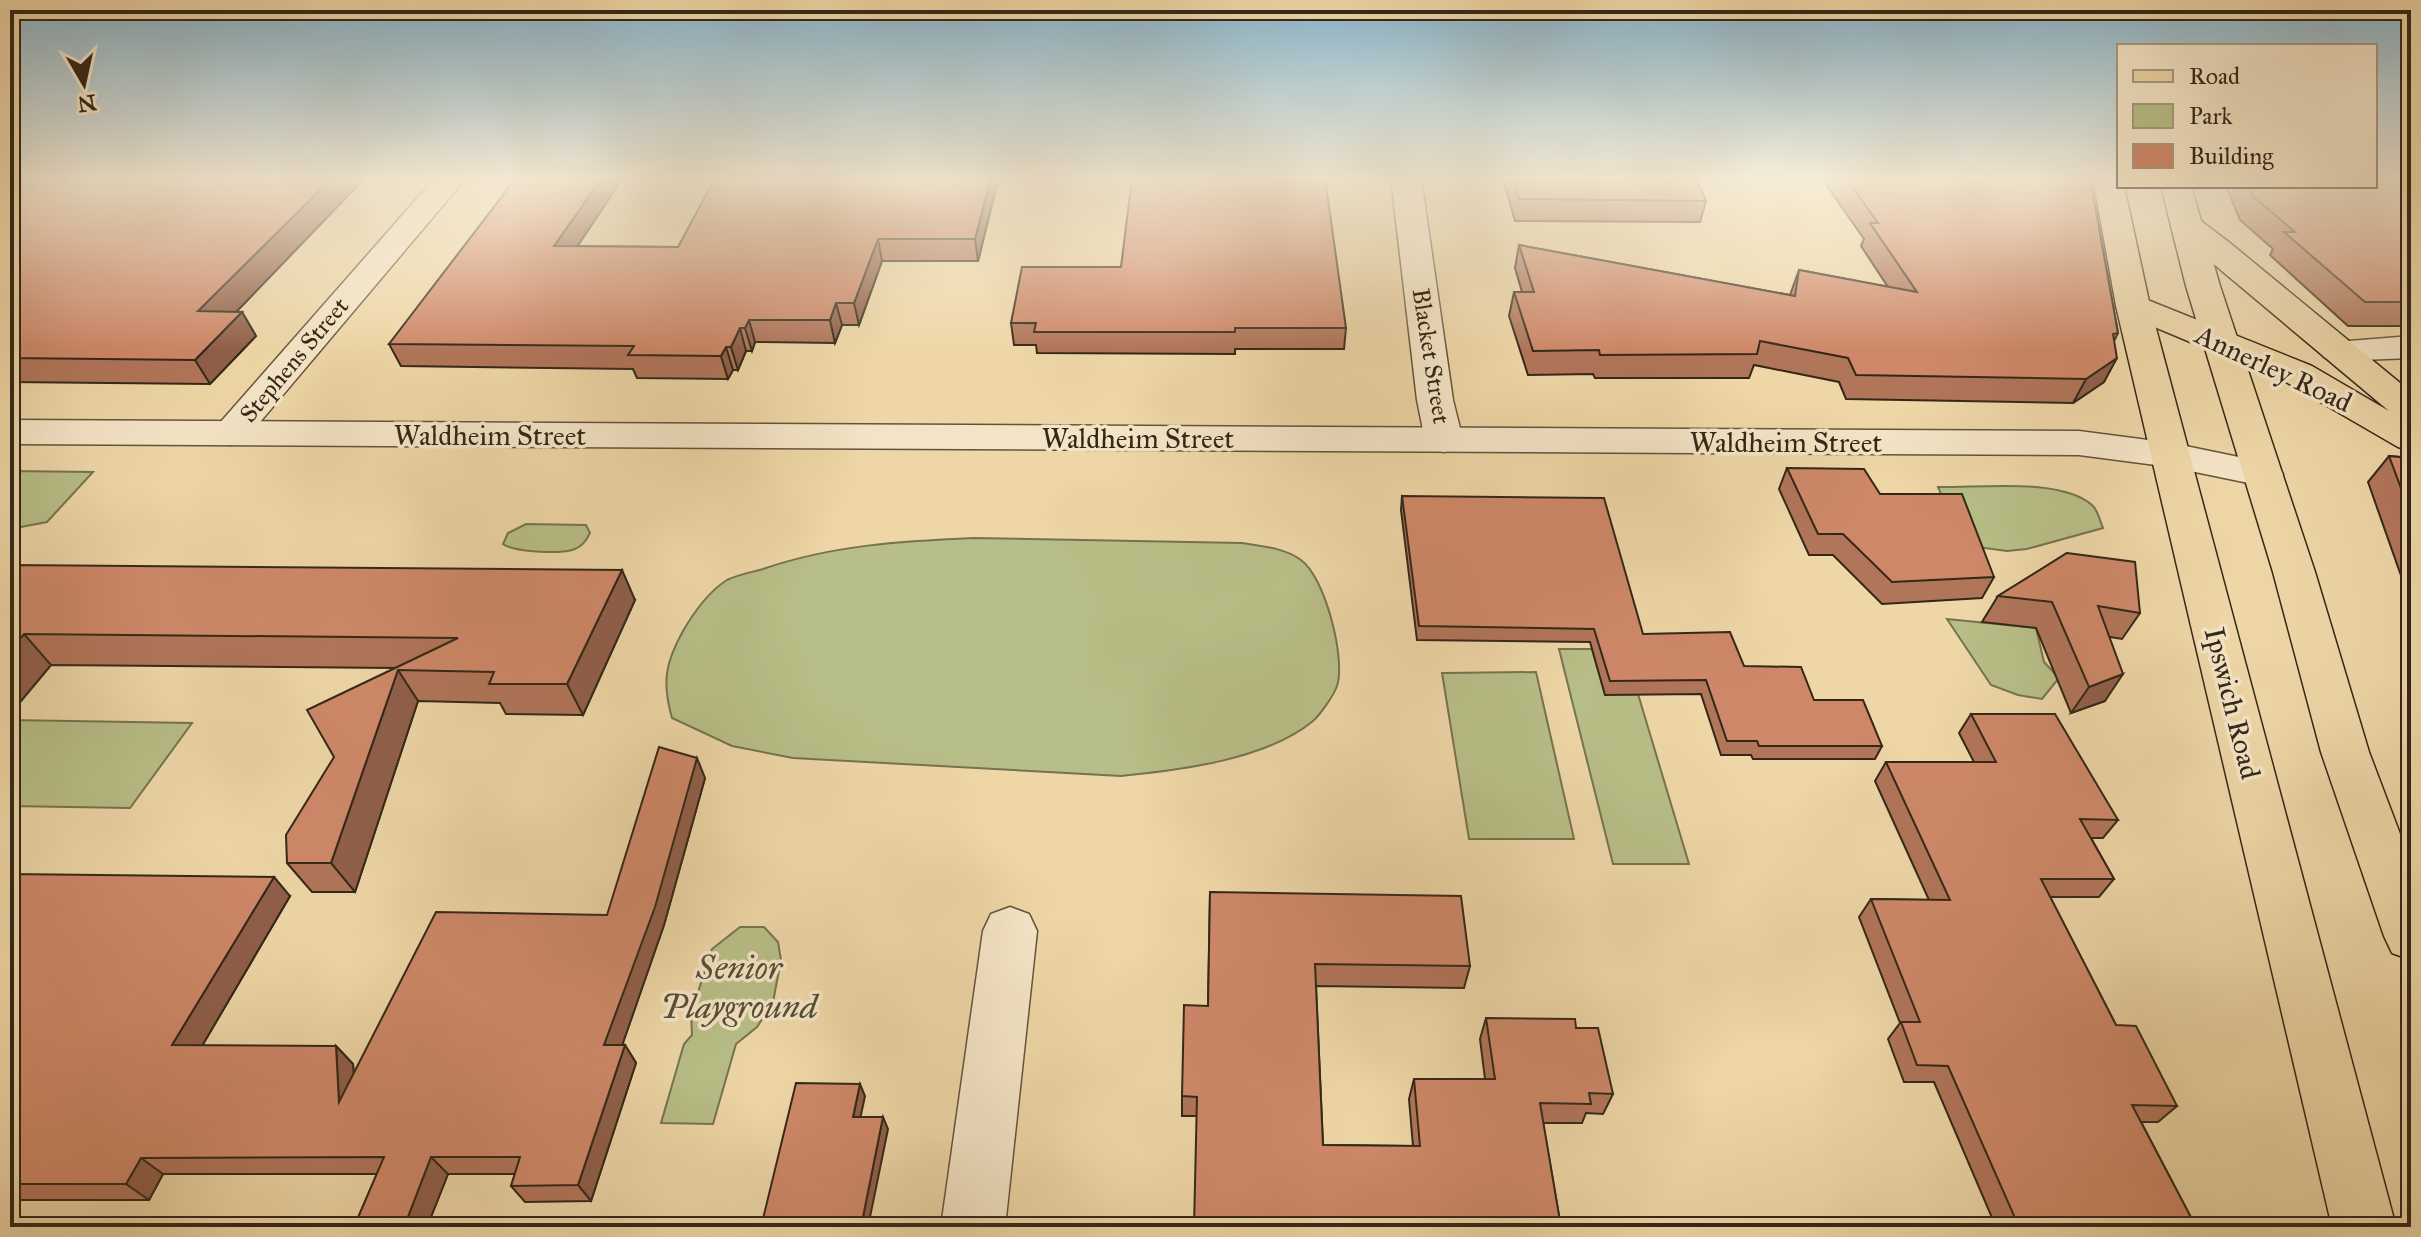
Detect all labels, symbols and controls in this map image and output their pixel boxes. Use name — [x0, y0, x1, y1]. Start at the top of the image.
north arrow — [44, 44, 124, 124]
legend — [2117, 44, 2377, 188]
text: Road — [2189, 61, 2240, 91]
text: N — [75, 88, 98, 118]
text: Park — [2189, 101, 2233, 131]
text: Building — [2189, 141, 2274, 171]
street label: Blacket Street — [1405, 286, 1457, 426]
street label: Stephens Street — [233, 291, 355, 429]
street label: Annerley Road — [2189, 316, 2358, 420]
street label: Waldheim Street — [394, 418, 586, 453]
street label: Waldheim Street — [1042, 421, 1234, 456]
street label: Waldheim Street — [1690, 425, 1882, 460]
street label: Ipswich Road — [2197, 624, 2268, 782]
park label: Senior Playground — [660, 947, 820, 1027]

